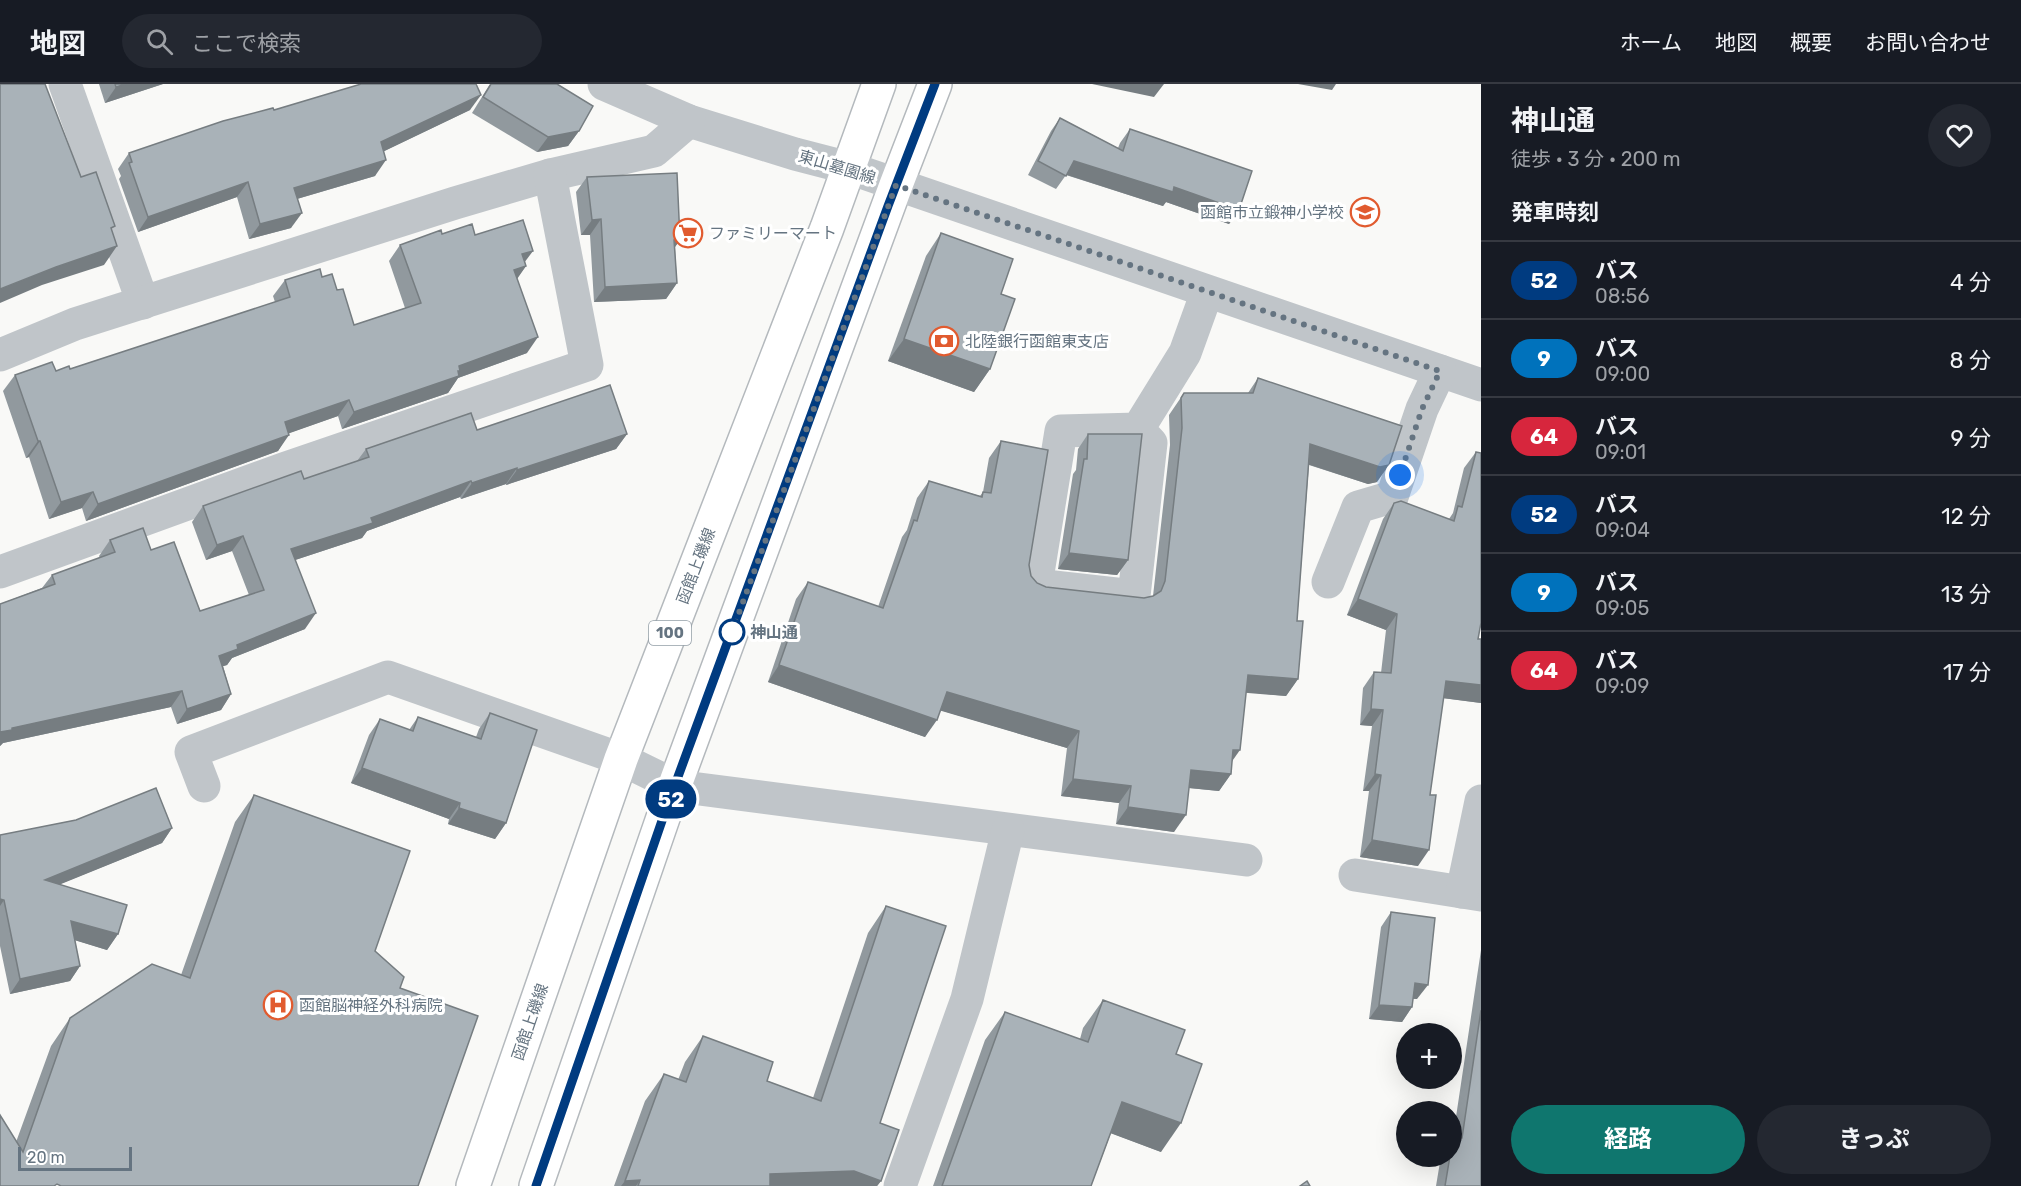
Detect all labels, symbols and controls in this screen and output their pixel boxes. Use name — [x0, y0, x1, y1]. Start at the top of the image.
search box — [122, 14, 542, 68]
icon: search — [143, 25, 176, 58]
text: 地図 — [30, 27, 86, 60]
text: ここで検索 — [191, 30, 301, 57]
text: ホーム — [1620, 30, 1682, 55]
text: 地図 — [1715, 30, 1757, 55]
text: 概要 — [1790, 30, 1832, 55]
text: お問い合わせ — [1865, 30, 1991, 55]
text: 神山通 — [1511, 104, 1595, 137]
button: heart — [1928, 104, 1991, 167]
street label: 東山墓園線 — [796, 146, 878, 188]
text: 徒歩 · 3 分 · 200 m — [1511, 147, 1681, 171]
school or university icon: 函館市立鍛神小学校 — [1349, 196, 1381, 228]
text: 発車時刻 — [1511, 199, 1599, 226]
place label: 函館市立鍛神小学校 — [1200, 203, 1344, 222]
supermarket icon: ファミリーマート — [672, 217, 704, 249]
place label: ファミリーマート — [709, 224, 837, 243]
text: バス — [1595, 257, 1639, 284]
text: 52 — [1530, 268, 1558, 293]
text: 4 分 — [1950, 269, 1991, 296]
text: 08:56 — [1595, 284, 1649, 308]
bank icon: 北陸銀行函館東支店 — [928, 325, 960, 357]
place label: 北陸銀行函館東支店 — [965, 332, 1109, 351]
text: バス — [1595, 335, 1639, 362]
text: 9 — [1537, 346, 1551, 371]
text: 8 分 — [1950, 347, 1991, 374]
text: 09:00 — [1595, 362, 1650, 386]
text: バス — [1595, 413, 1639, 440]
text: 64 — [1530, 424, 1558, 449]
text: 9 分 — [1951, 425, 1991, 452]
text: 09:01 — [1595, 440, 1646, 464]
your location — [1385, 460, 1415, 490]
text: バス — [1595, 491, 1639, 518]
text: 52 — [1530, 502, 1558, 527]
text: 12 分 — [1941, 503, 1991, 530]
text: 09:04 — [1595, 518, 1650, 542]
street label: 函館上磯線 — [673, 525, 719, 607]
text: バス — [1595, 569, 1639, 596]
text: 9 — [1537, 580, 1551, 605]
text: 13 分 — [1941, 581, 1991, 608]
text: 09:05 — [1595, 596, 1649, 620]
marker: 神山通 — [719, 619, 745, 645]
road number: 100 — [649, 621, 691, 645]
place label: 神山通 — [750, 623, 798, 642]
text: バス — [1595, 647, 1639, 674]
text: 64 — [1530, 658, 1558, 683]
text: 17 分 — [1943, 659, 1991, 686]
text: 09:09 — [1595, 674, 1649, 698]
line badge: 52 — [644, 780, 698, 818]
text: 52 — [657, 787, 685, 812]
street label: 函館上磯線 — [508, 981, 552, 1063]
hospital icon: 函館脳神経外科病院 — [262, 989, 294, 1021]
place label: 函館脳神経外科病院 — [299, 996, 443, 1015]
map controls — [1396, 1023, 1462, 1167]
button: + — [1396, 1023, 1462, 1089]
button: − — [1396, 1101, 1462, 1167]
button: 経路 — [1511, 1105, 1745, 1174]
button: きっぷ — [1757, 1105, 1991, 1174]
scale bar — [18, 1144, 132, 1172]
text: 20 m — [27, 1148, 65, 1167]

